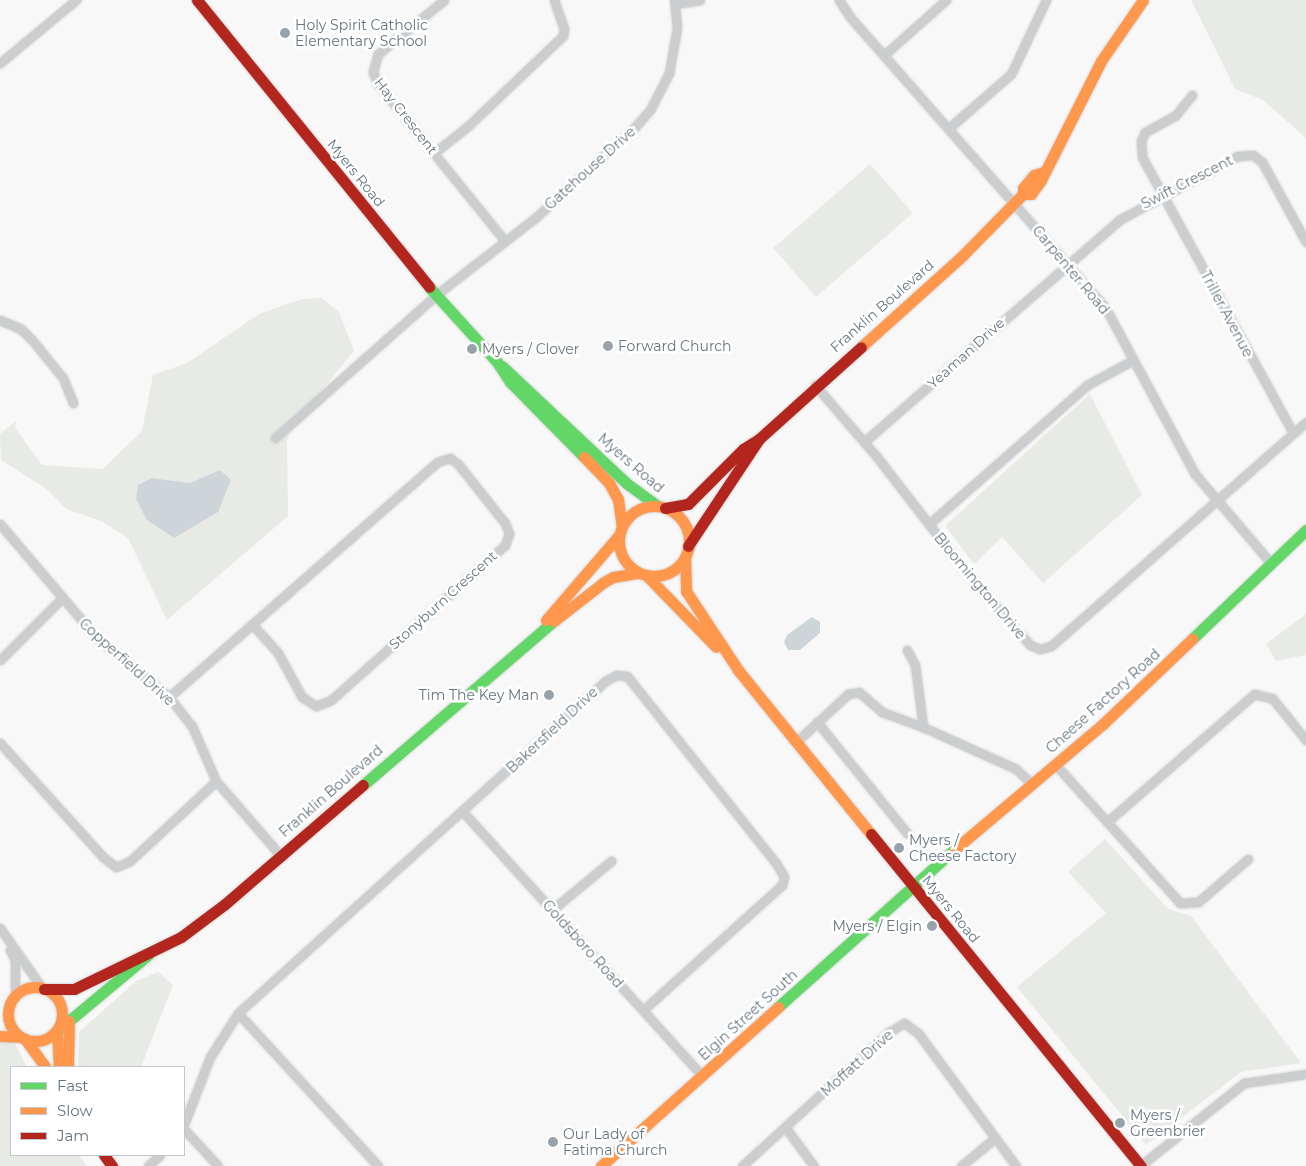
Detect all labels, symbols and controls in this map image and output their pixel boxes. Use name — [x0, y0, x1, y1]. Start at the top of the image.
place label: Holy Spirit Catholic Elementary School — [295, 17, 428, 49]
marker: Holy Spirit Catholic Elementary School — [279, 27, 291, 39]
street label: Hay Crescent — [371, 74, 441, 158]
street label: Gatehouse Drive — [541, 123, 639, 213]
street label: Myers Road — [324, 136, 388, 210]
street label: Swift Crescent — [1138, 152, 1236, 212]
street label: Carpenter Road — [1029, 222, 1113, 318]
street label: Franklin Boulevard — [827, 256, 937, 356]
street label: Triller Avenue — [1197, 268, 1257, 360]
street label: Yeaman Drive — [924, 314, 1008, 392]
place label: Forward Church — [618, 338, 732, 354]
marker: Forward Church — [602, 340, 614, 352]
place label: Myers / Clover — [482, 341, 579, 357]
marker: Myers / Clover — [466, 343, 478, 355]
street label: Myers Road — [595, 430, 667, 496]
street label: Bloomington Drive — [931, 529, 1029, 643]
street label: Stonyburn Crescent — [386, 547, 500, 653]
street label: Copperfield Drive — [76, 615, 178, 709]
street label: Cheese Factory Road — [1043, 645, 1163, 757]
street label: Bakersfield Drive — [503, 684, 601, 776]
place label: Tim The Key Man — [419, 687, 539, 703]
marker: Tim The Key Man — [543, 689, 555, 701]
street label: Franklin Boulevard — [276, 741, 386, 841]
place label: Myers / Cheese Factory — [909, 832, 1016, 864]
marker: Myers / Cheese Factory — [893, 842, 905, 854]
street label: Myers Road — [919, 872, 983, 946]
street label: Goldsboro Road — [539, 897, 627, 991]
place label: Myers / Elgin — [832, 918, 922, 934]
marker: Myers / Elgin — [926, 920, 938, 932]
street label: Elgin Street South — [695, 966, 801, 1064]
street label: Moffatt Drive — [817, 1026, 897, 1100]
legend — [10, 1066, 185, 1156]
text: Fast — [57, 1076, 88, 1095]
text: Slow — [57, 1101, 93, 1120]
place label: Myers / Greenbrier — [1130, 1107, 1205, 1140]
marker: Myers / Greenbrier — [1114, 1117, 1126, 1129]
text: Jam — [57, 1126, 89, 1145]
place label: Our Lady of Fatima Church — [563, 1126, 668, 1158]
marker: Our Lady of Fatima Church — [547, 1136, 559, 1148]

